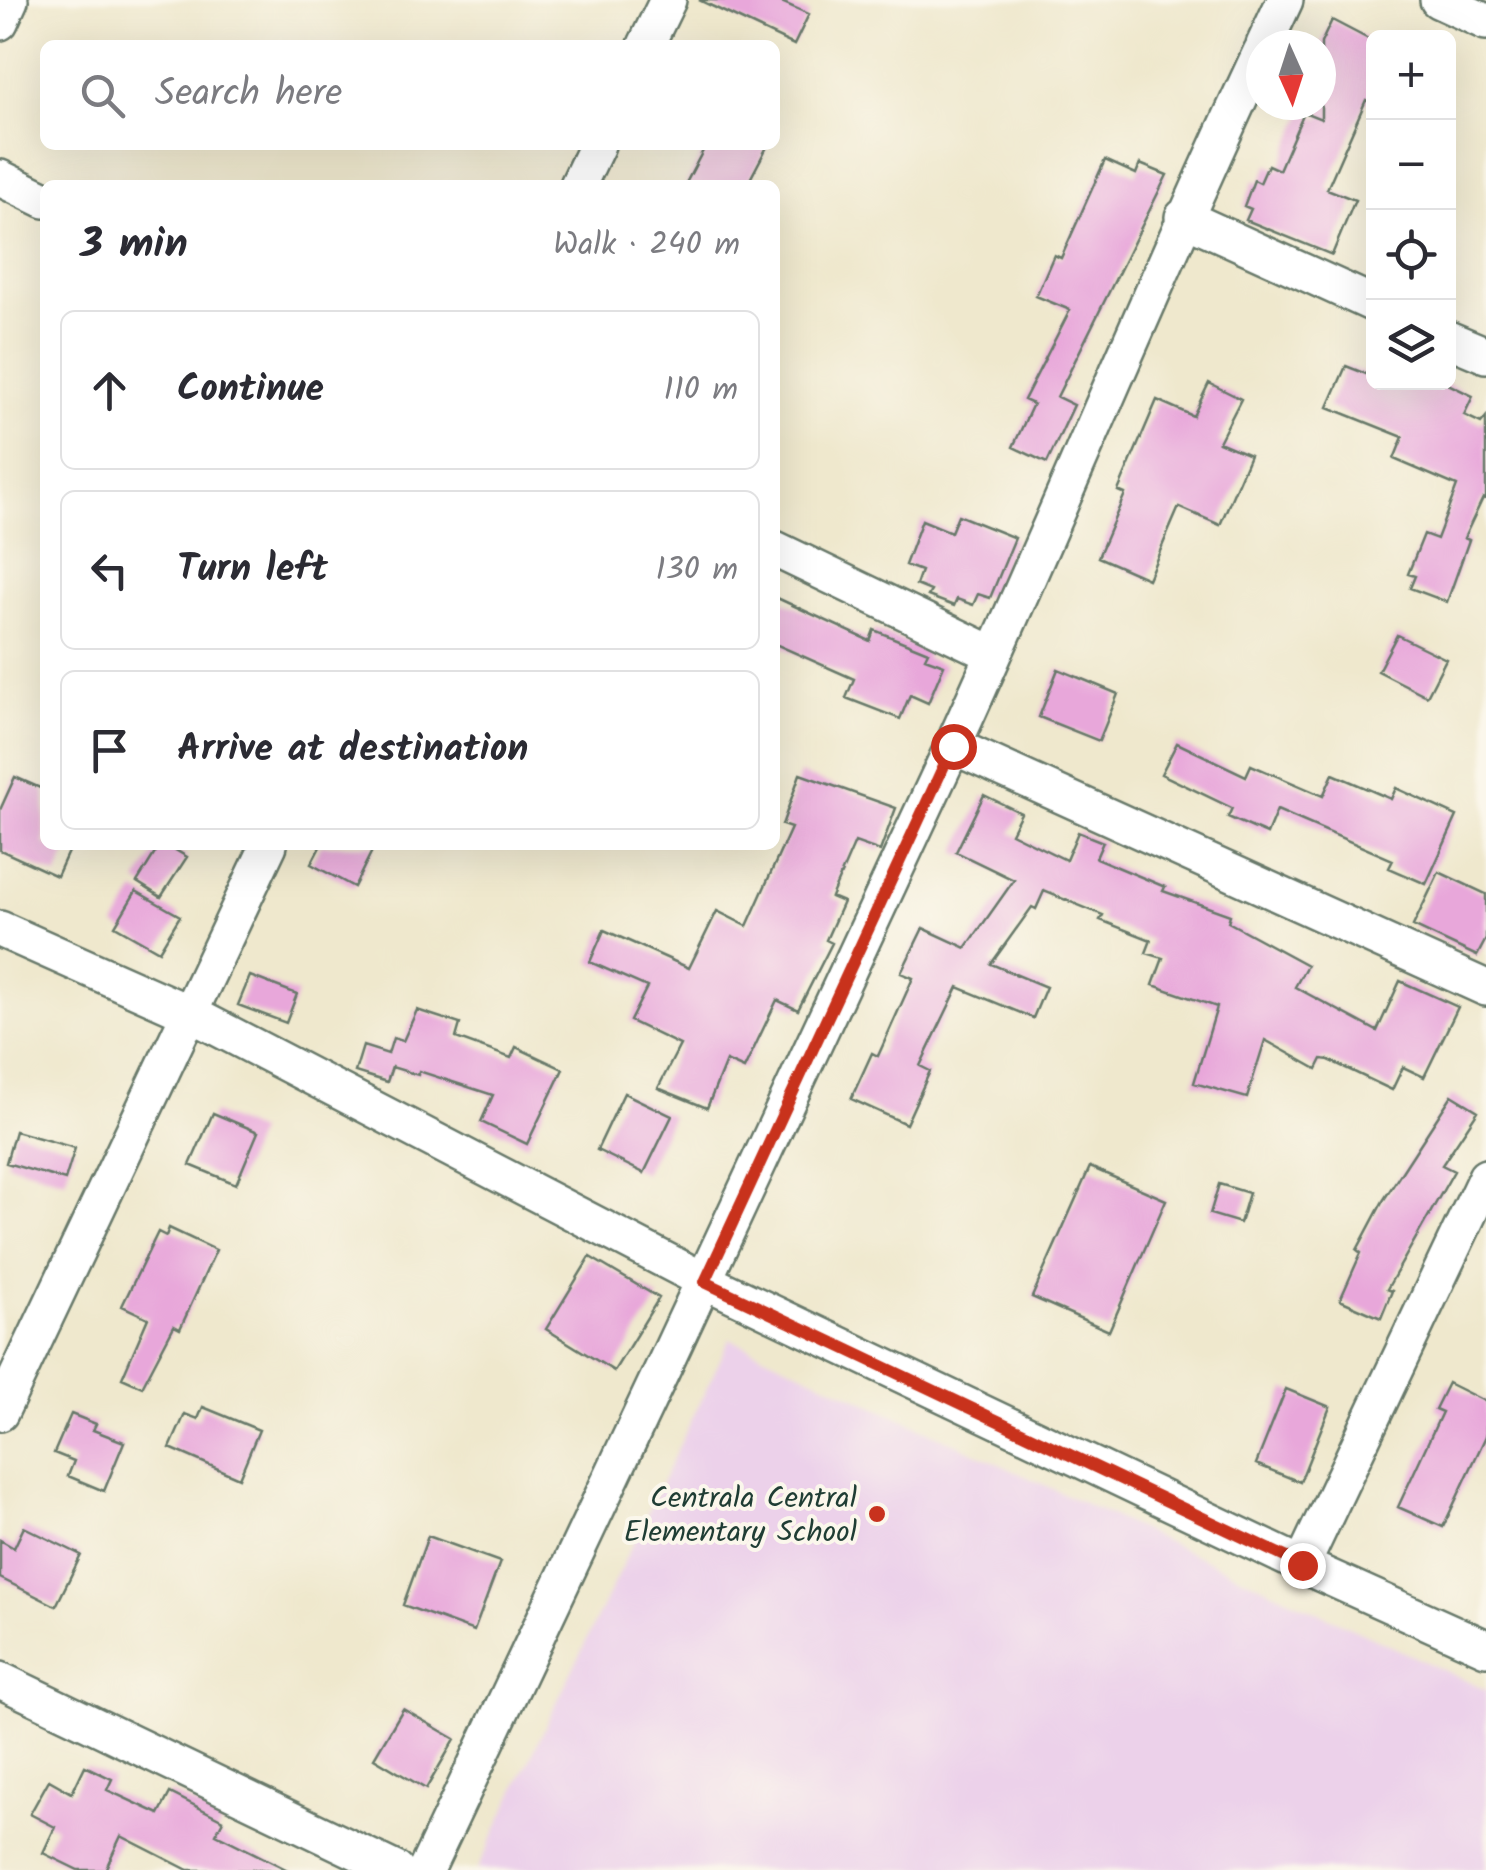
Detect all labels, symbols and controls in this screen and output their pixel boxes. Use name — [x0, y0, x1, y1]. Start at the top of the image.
north arrow — [1246, 30, 1336, 120]
map controls — [1366, 30, 1456, 390]
button: + — [1366, 30, 1456, 120]
search box — [40, 40, 780, 150]
text: Search here — [155, 65, 342, 125]
icon: search — [75, 68, 130, 123]
button: − — [1366, 120, 1456, 210]
button: locate — [1366, 210, 1456, 300]
text: 3 min — [80, 212, 188, 279]
text: Walk · 240 m — [553, 220, 740, 271]
button: layers — [1366, 300, 1456, 390]
text: Continue — [177, 360, 324, 420]
icon: ahead — [82, 363, 137, 418]
text: 110 m — [664, 365, 738, 416]
text: Turn left — [177, 540, 328, 600]
icon: left — [82, 543, 137, 598]
text: 130 m — [655, 545, 738, 596]
text: Arrive at destination — [177, 720, 528, 780]
icon: arrive — [82, 723, 137, 778]
route start — [931, 724, 977, 770]
place label: Centrala Central Elementary School — [624, 1475, 857, 1557]
marker: Centrala Central Elementary School — [866, 1503, 888, 1525]
route end — [1280, 1543, 1326, 1589]

